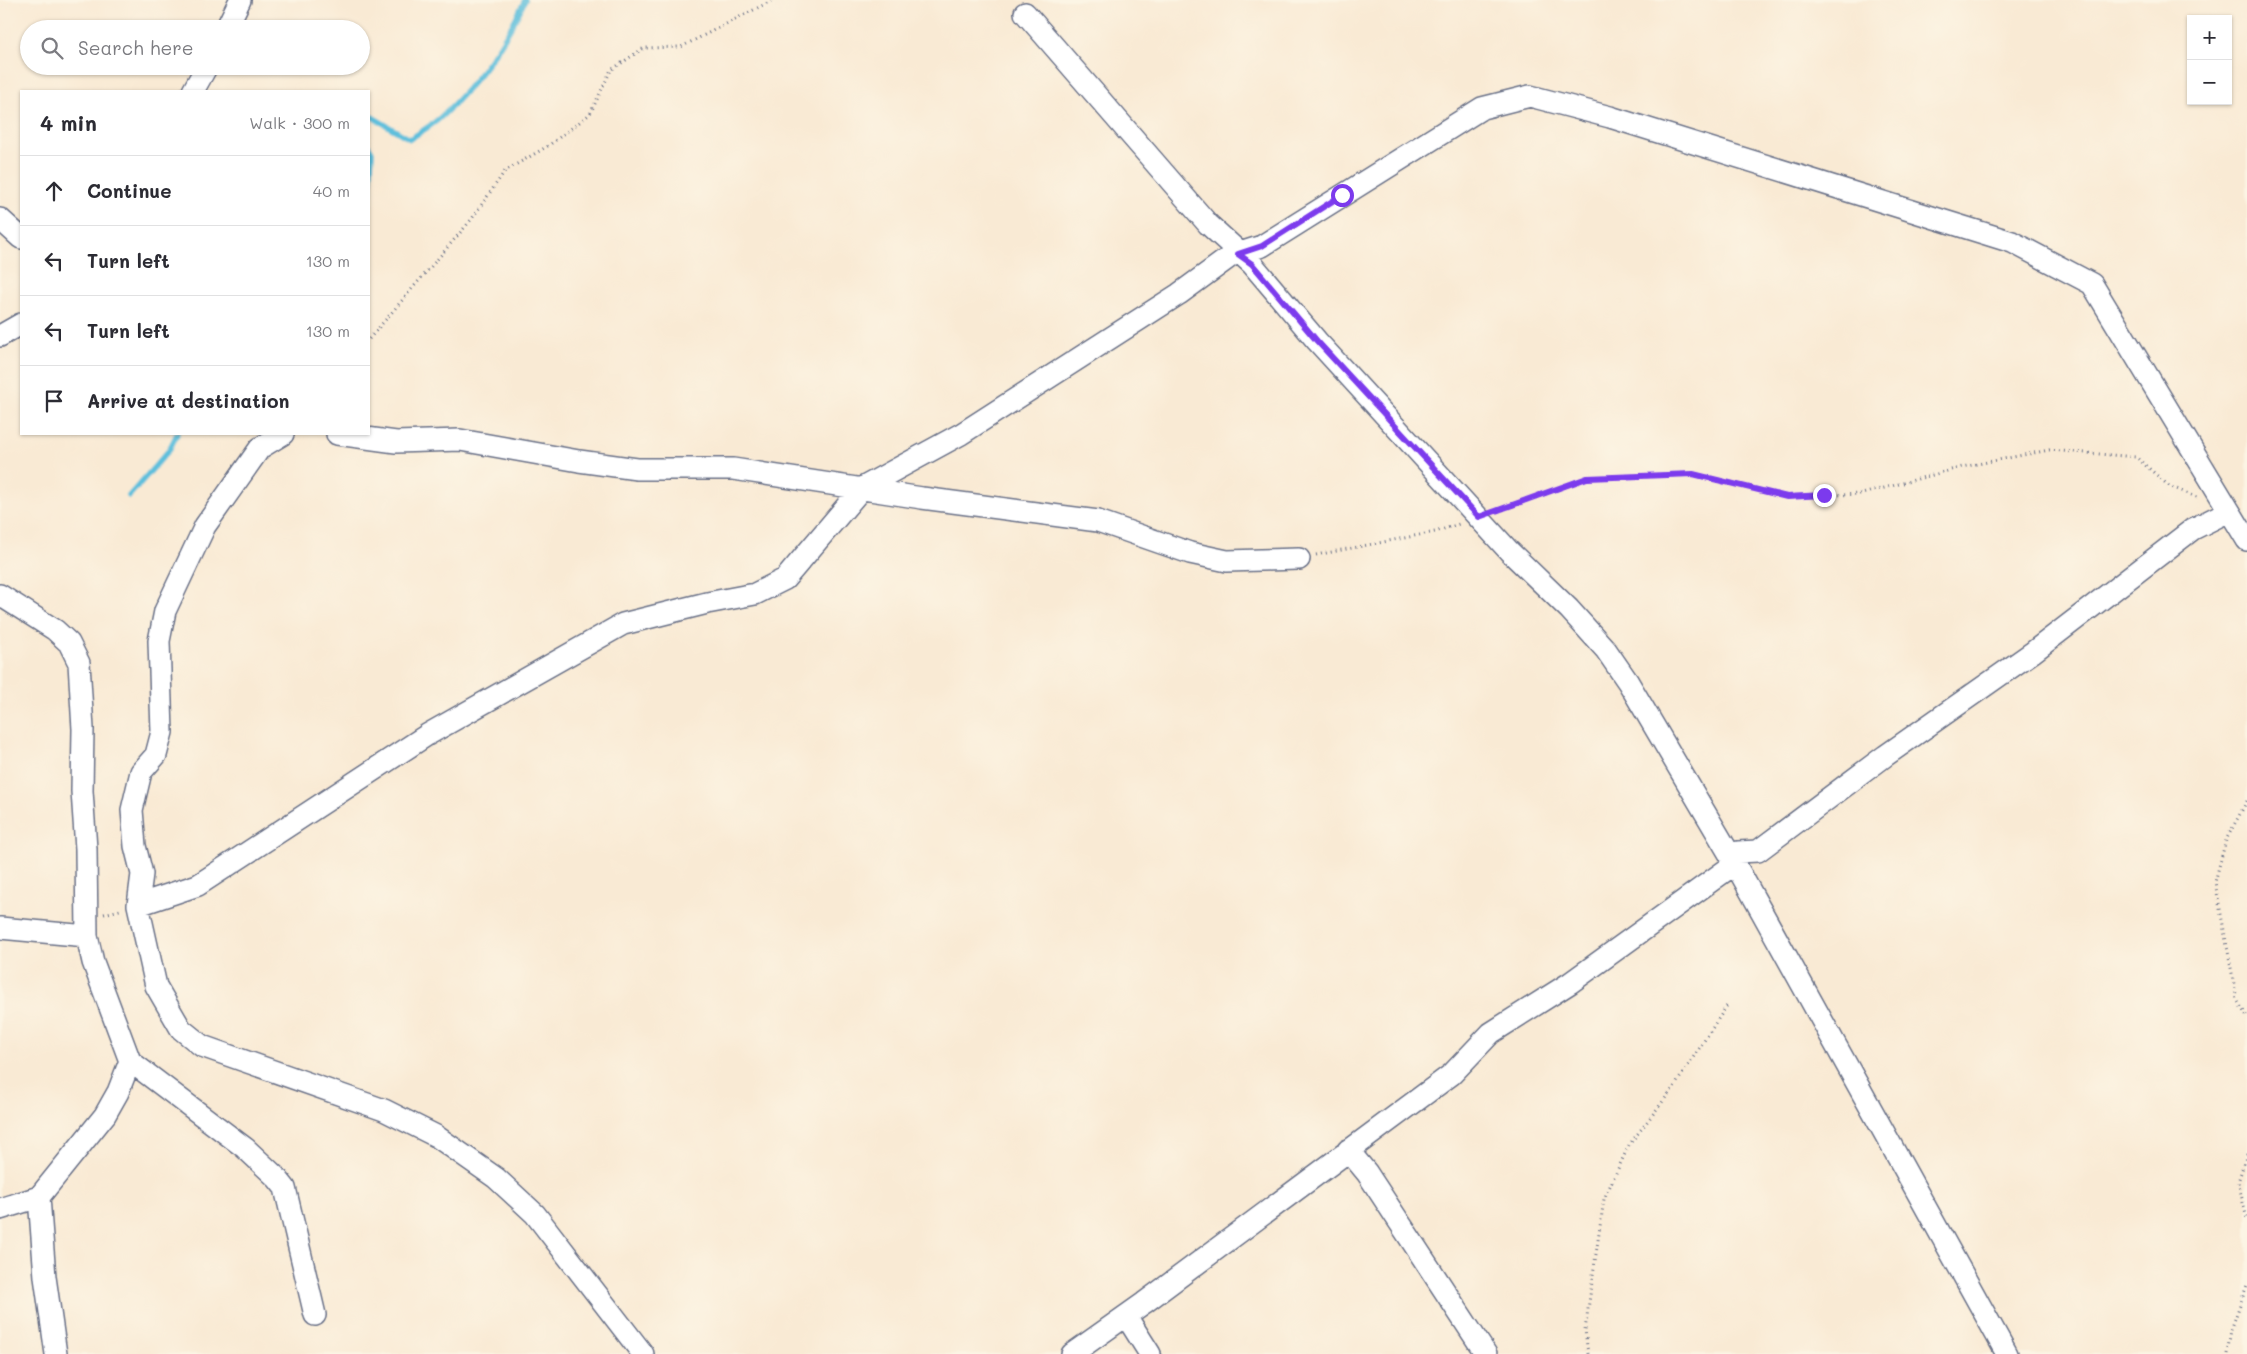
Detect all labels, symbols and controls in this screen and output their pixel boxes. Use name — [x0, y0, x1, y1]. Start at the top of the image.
map controls — [2187, 15, 2232, 105]
button: + — [2187, 15, 2232, 60]
search box — [20, 20, 370, 75]
icon: search — [38, 34, 66, 62]
text: Search here — [78, 35, 194, 60]
button: − — [2187, 60, 2232, 105]
text: 4 min — [40, 109, 97, 136]
text: Walk · 300 m — [249, 112, 350, 133]
icon: ahead — [40, 177, 68, 205]
text: Continue — [87, 178, 172, 203]
text: 40 m — [313, 180, 350, 201]
route start — [1331, 184, 1354, 207]
icon: left — [40, 247, 68, 275]
text: Turn left — [87, 248, 170, 273]
text: 130 m — [306, 250, 350, 271]
icon: left — [40, 317, 68, 345]
text: Turn left — [87, 318, 170, 343]
text: 130 m — [306, 320, 350, 341]
icon: arrive — [40, 387, 68, 415]
text: Arrive at destination — [87, 388, 290, 413]
route end — [1813, 484, 1836, 507]

